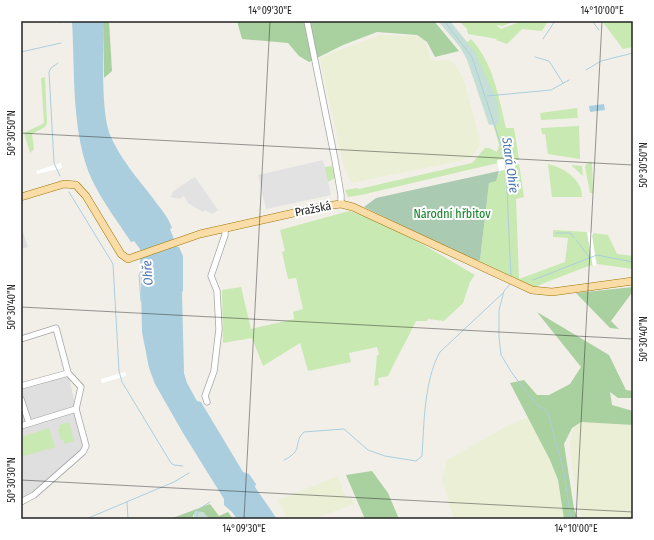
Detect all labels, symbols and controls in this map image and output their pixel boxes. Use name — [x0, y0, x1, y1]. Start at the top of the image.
text: 14°09'30"E — [248, 5, 292, 17]
text: 14°10'00"E — [580, 5, 624, 17]
text: 50°30'50"N — [6, 110, 18, 156]
water label: Stará Ohře — [499, 135, 522, 194]
text: 50°30'50"N — [638, 142, 650, 188]
street label: Pražská — [294, 199, 333, 219]
park label: Národní hřbitov — [413, 207, 491, 221]
water label: Ohře — [139, 260, 156, 286]
text: 50°30'40"N — [6, 284, 18, 330]
text: 50°30'40"N — [638, 316, 650, 362]
text: 50°30'30"N — [6, 457, 18, 503]
text: 14°09'30"E — [222, 523, 266, 535]
text: 14°10'00"E — [554, 523, 598, 535]

